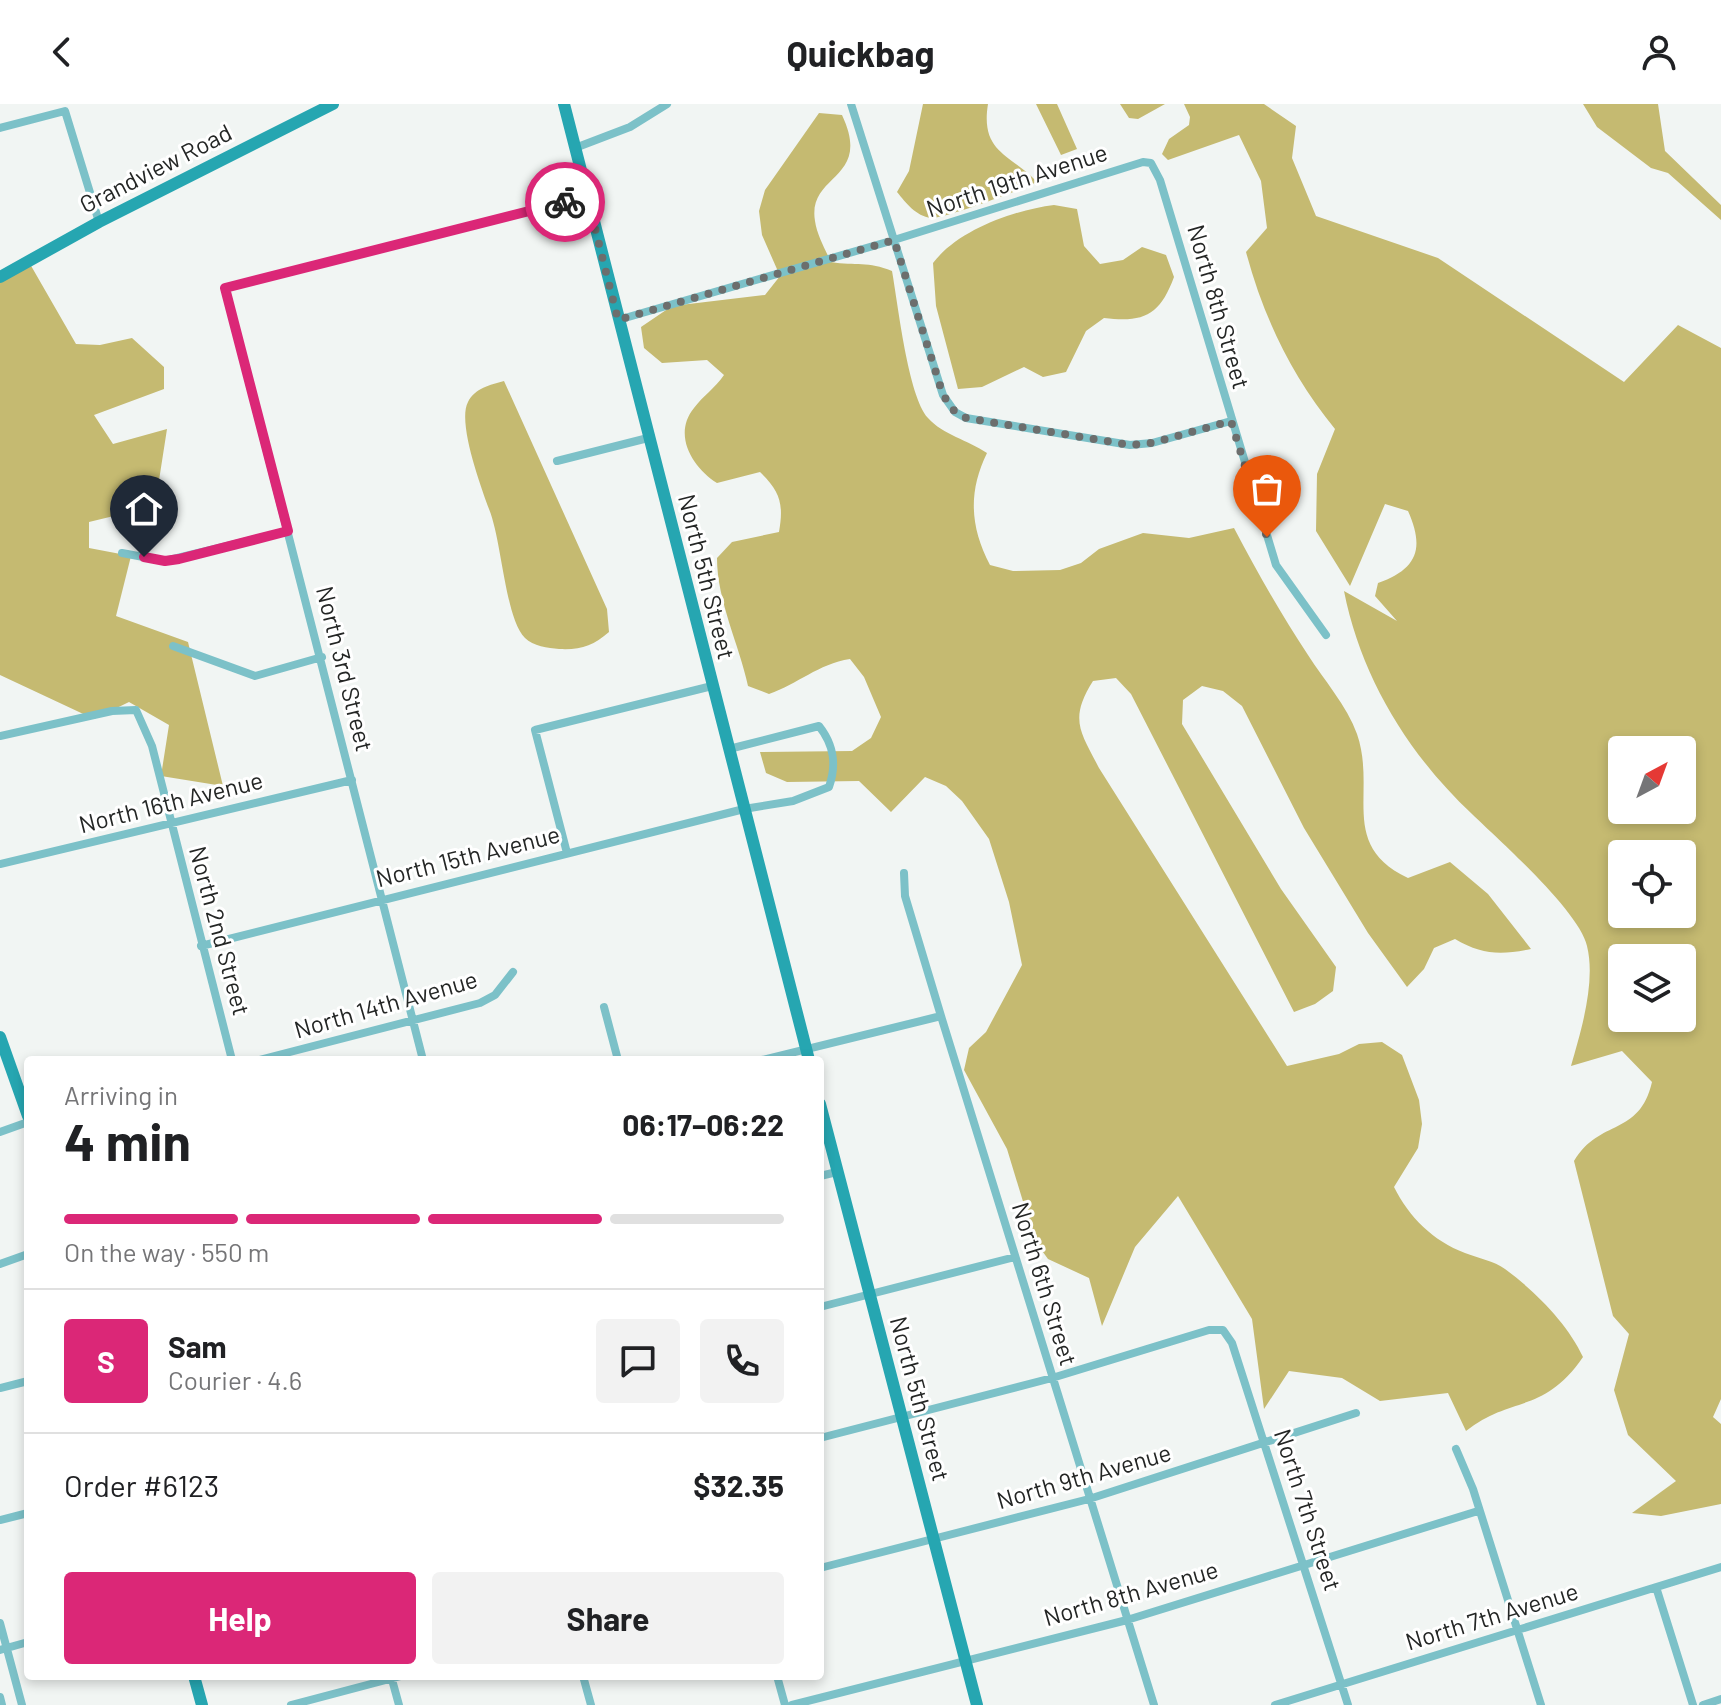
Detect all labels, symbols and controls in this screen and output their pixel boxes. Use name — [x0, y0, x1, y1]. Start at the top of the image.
icon: back — [40, 30, 84, 74]
icon: person — [1637, 30, 1681, 74]
text: Quickbag — [786, 31, 935, 74]
street label: Grandview Road — [74, 117, 236, 218]
street label: North 19th Avenue — [922, 137, 1111, 222]
courier — [525, 162, 605, 242]
icon: bike — [543, 180, 587, 224]
street label: North 8th Street — [1182, 221, 1257, 392]
pin — [1233, 455, 1301, 537]
icon: bag — [1245, 467, 1289, 511]
pin — [110, 475, 178, 557]
icon: home — [122, 487, 166, 531]
street label: North 5th Street — [673, 491, 742, 662]
street label: North 3rd Street — [311, 583, 380, 754]
north arrow — [1608, 736, 1696, 824]
map controls — [1608, 736, 1696, 1032]
street label: North 16th Avenue — [76, 765, 266, 838]
street label: North 15th Avenue — [373, 819, 563, 892]
button: locate — [1608, 840, 1696, 928]
street label: North 2nd Street — [184, 843, 257, 1018]
button: layers — [1608, 944, 1696, 1032]
street label: North 14th Avenue — [291, 964, 481, 1044]
text: Arriving in — [64, 1079, 178, 1110]
text: 06:17–06:22 — [622, 1106, 784, 1142]
text: 4 min — [64, 1109, 191, 1171]
street label: North 6th Street — [1007, 1198, 1084, 1369]
text: On the way · 550 m — [64, 1236, 269, 1267]
street label: North 5th Street — [885, 1313, 956, 1484]
button: chat — [596, 1319, 680, 1403]
button: phone — [700, 1319, 784, 1403]
text: Sam — [168, 1328, 227, 1364]
text: S — [97, 1343, 115, 1379]
text: Courier · 4.6 — [168, 1364, 302, 1395]
street label: North 7th Street — [1269, 1425, 1348, 1594]
street label: North 9th Avenue — [993, 1437, 1174, 1514]
text: Order #6123 — [64, 1467, 219, 1503]
text: $32.35 — [693, 1467, 784, 1503]
street label: North 8th Avenue — [1040, 1554, 1221, 1631]
button: Help — [64, 1572, 416, 1664]
button: Share — [432, 1572, 784, 1664]
street label: North 7th Avenue — [1402, 1576, 1581, 1656]

